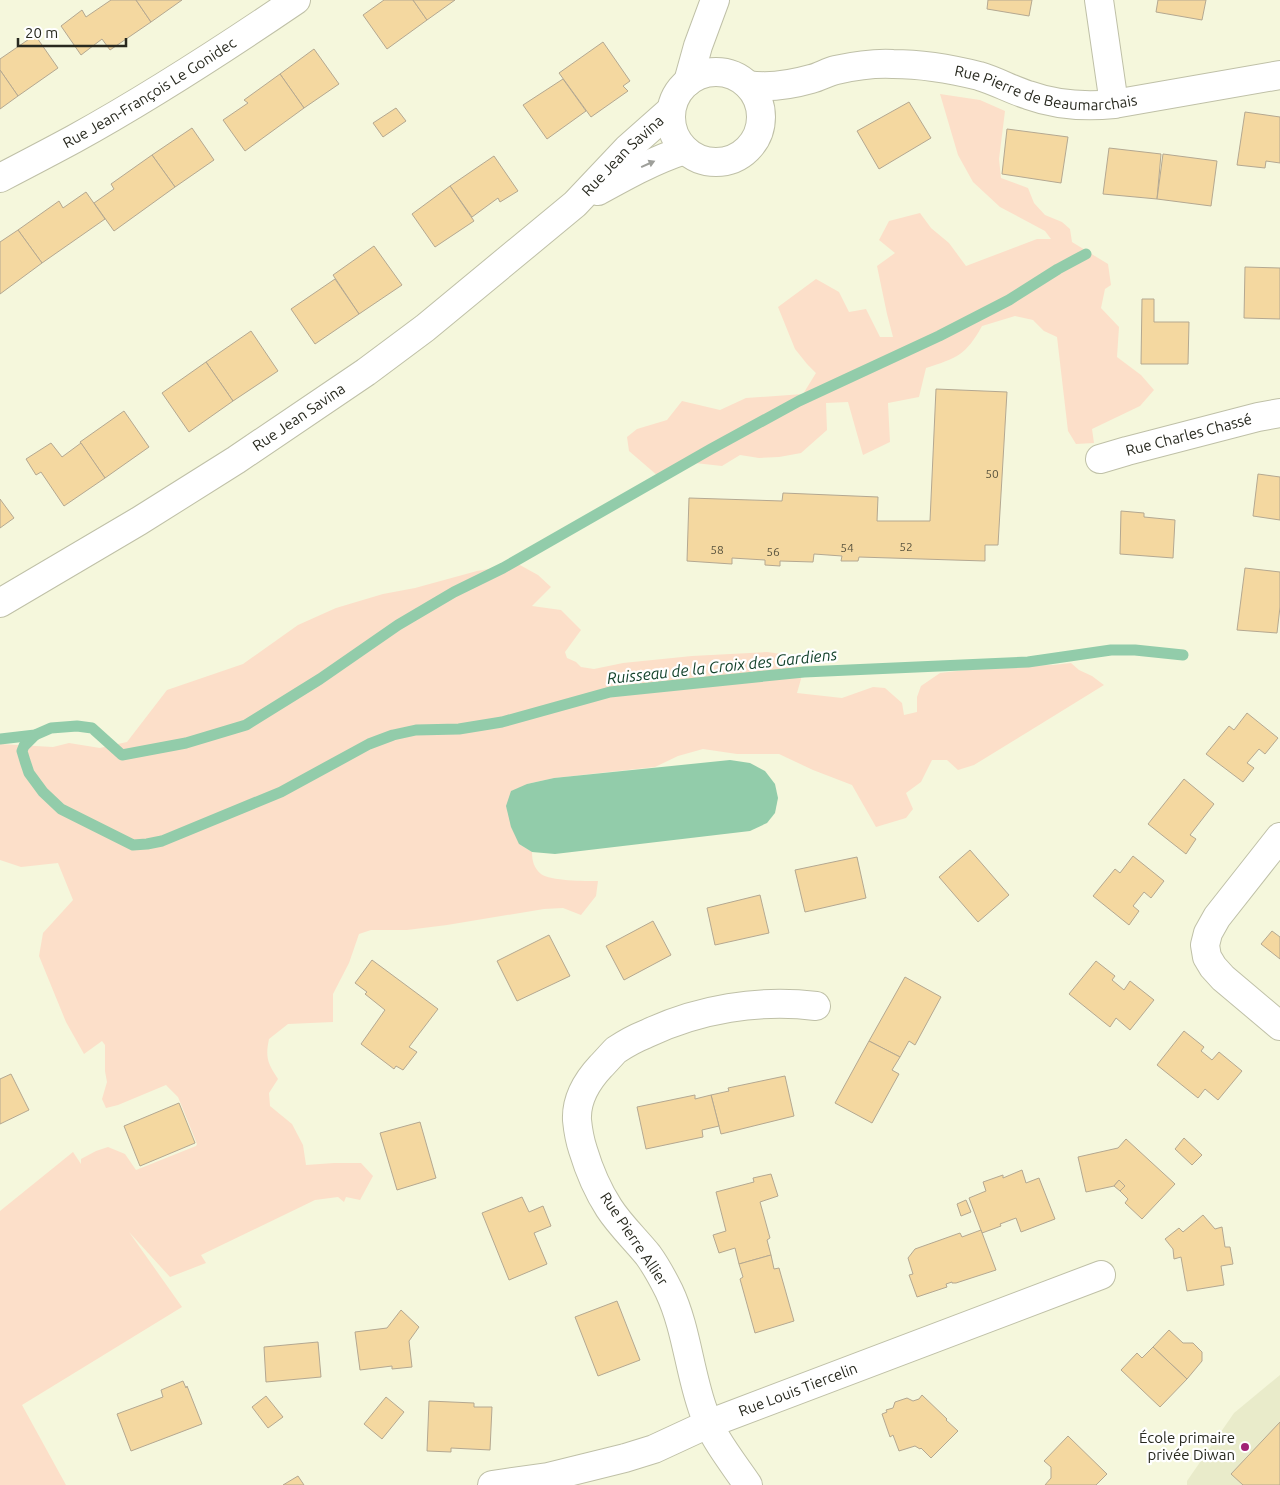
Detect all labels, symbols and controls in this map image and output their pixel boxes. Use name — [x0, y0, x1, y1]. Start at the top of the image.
scale bar — [18, 15, 125, 47]
text: 20 m — [25, 24, 58, 41]
street label: Rue Jean-François Le Gonidec — [60, 34, 239, 151]
street label: Rue Pierre de Beaumarchais — [953, 62, 1139, 113]
street label: Rue Jean Savina — [578, 112, 667, 199]
one-way arrow — [641, 160, 655, 168]
street label: Rue Jean Savina — [249, 380, 348, 454]
street label: Rue Charles Chassé — [1124, 410, 1254, 459]
house number: 50 — [985, 467, 999, 480]
house number: 52 — [899, 540, 913, 553]
house number: 54 — [840, 541, 854, 554]
house number: 58 — [710, 543, 724, 556]
house number: 56 — [766, 545, 780, 558]
water label: Ruisseau de la Croix des Gardiens — [606, 645, 838, 687]
street label: Rue Pierre Allier — [597, 1189, 672, 1289]
street label: Rue Louis Tiercelin — [736, 1359, 860, 1420]
place label: École primaire privée Diwan — [1139, 1429, 1235, 1463]
marker: École primaire privée Diwan — [1239, 1441, 1251, 1453]

